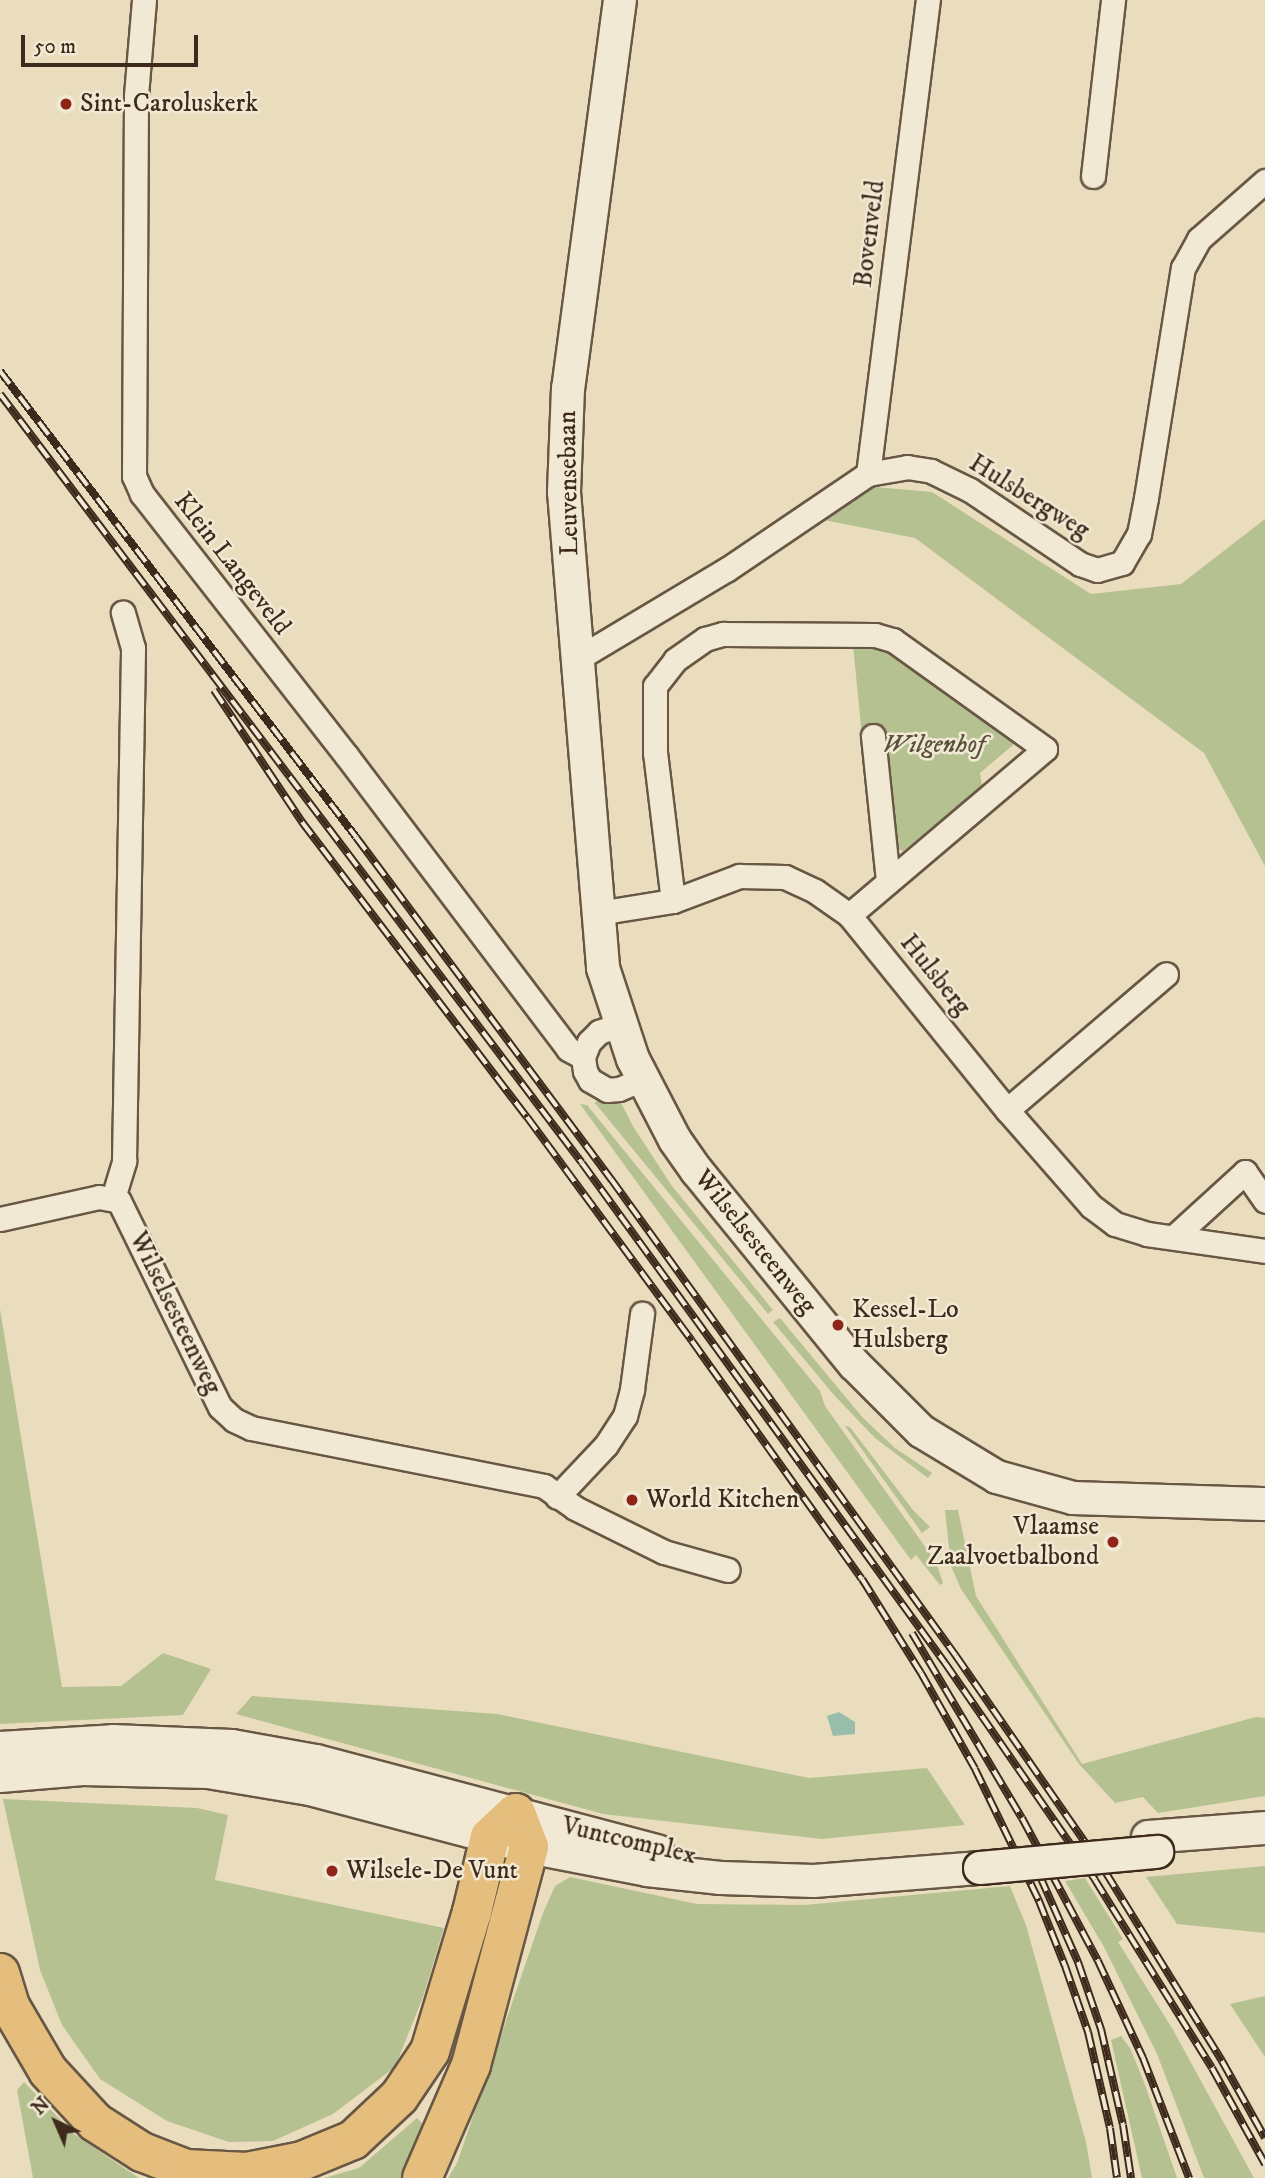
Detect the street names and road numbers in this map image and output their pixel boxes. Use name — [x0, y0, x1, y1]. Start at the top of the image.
street label: Bovenveld — [848, 179, 892, 289]
street label: Leuvensebaan — [552, 410, 586, 556]
street label: Hulsbergweg — [963, 448, 1095, 546]
street label: Klein Langeveld — [167, 486, 297, 642]
street label: Hulsberg — [893, 928, 977, 1022]
street label: Wilselsesteenweg — [687, 1163, 823, 1321]
street label: Wilselsesteenweg — [122, 1227, 228, 1399]
street label: Vuntcomplex — [559, 1810, 699, 1872]

